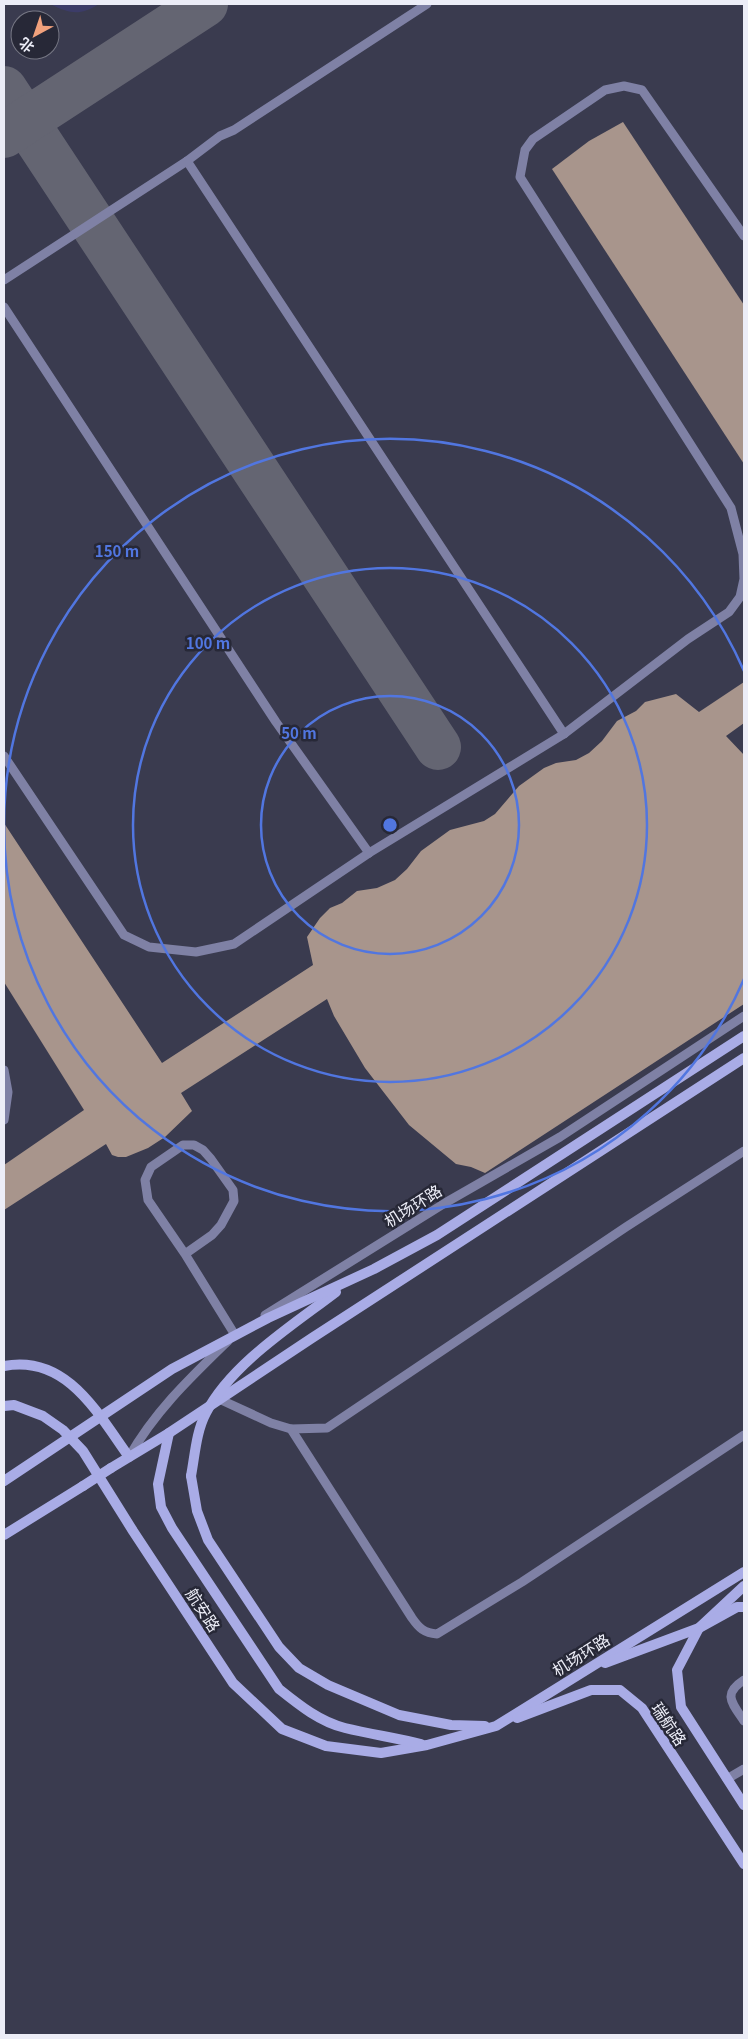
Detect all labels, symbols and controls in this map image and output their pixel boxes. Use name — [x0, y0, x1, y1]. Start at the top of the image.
north arrow — [10, 10, 60, 60]
text: 北 — [14, 34, 38, 58]
text: 150 m — [95, 540, 139, 561]
text: 100 m — [186, 632, 230, 653]
text: 50 m — [281, 722, 317, 743]
centre of rings — [381, 816, 399, 834]
street label: 机场环路 — [379, 1178, 446, 1232]
street label: 航安路 — [181, 1583, 227, 1636]
street label: 机场环路 — [547, 1627, 614, 1681]
street label: 瑞航路 — [646, 1697, 693, 1750]

